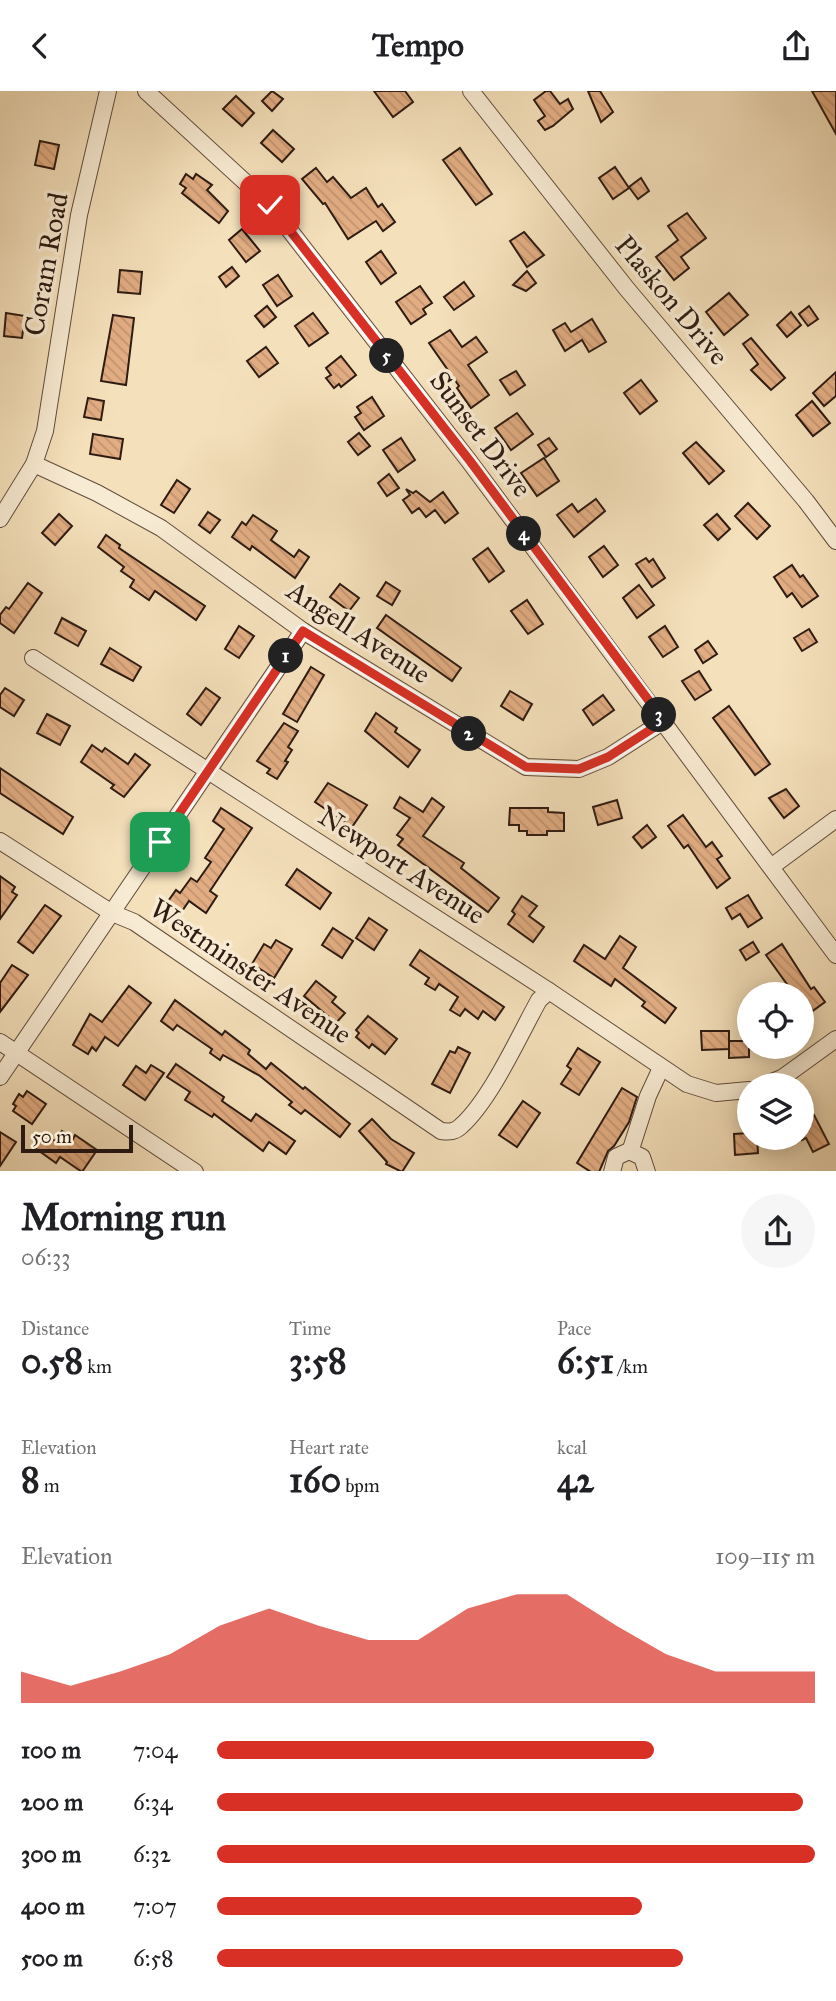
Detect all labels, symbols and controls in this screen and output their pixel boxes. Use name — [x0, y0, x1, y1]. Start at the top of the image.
text: Tempo — [372, 26, 464, 65]
icon: back — [21, 27, 59, 65]
icon: share — [777, 27, 815, 65]
pin — [240, 175, 300, 235]
icon: check — [251, 186, 289, 224]
street label: Coram Road — [16, 190, 76, 338]
street label: Plaskon Drive — [608, 228, 736, 372]
pin: 5 — [370, 338, 404, 373]
text: 5 — [382, 344, 391, 367]
street label: Sunset Drive — [422, 364, 540, 504]
pin: 4 — [506, 517, 542, 551]
text: 4 — [518, 522, 529, 545]
street label: Angell Avenue — [280, 572, 437, 691]
pin: 1 — [268, 639, 304, 673]
text: 1 — [282, 644, 289, 667]
pin: 3 — [642, 697, 676, 733]
text: 3 — [655, 703, 662, 726]
pin: 2 — [452, 717, 486, 751]
text: 2 — [464, 722, 473, 745]
street label: Newport Avenue — [312, 798, 492, 932]
pin — [130, 812, 190, 872]
icon: arrive — [141, 823, 179, 861]
street label: Westminster Avenue — [143, 891, 359, 1051]
map controls — [737, 982, 814, 1150]
button: locate — [737, 982, 814, 1059]
button: layers — [737, 1073, 814, 1150]
scale bar — [21, 1122, 133, 1154]
text: 50 m — [32, 1125, 72, 1148]
text: Morning run — [21, 1194, 226, 1240]
button: share — [741, 1194, 815, 1268]
text: 06:33 — [21, 1243, 70, 1271]
text: Distance — [21, 1317, 89, 1340]
text: Time — [289, 1317, 331, 1340]
text: Pace — [557, 1317, 591, 1340]
text: 0.58 — [21, 1340, 83, 1383]
text: 3:58 — [289, 1340, 347, 1383]
text: 6:51 — [557, 1340, 614, 1383]
text: km — [83, 1355, 112, 1378]
text: /km — [614, 1355, 648, 1378]
text: Elevation — [21, 1436, 96, 1459]
text: Heart rate — [289, 1436, 369, 1459]
text: kcal — [557, 1436, 587, 1459]
text: 8 — [21, 1459, 40, 1502]
text: 160 — [289, 1459, 341, 1502]
text: 42 — [557, 1459, 594, 1502]
text: m — [40, 1474, 60, 1497]
text: bpm — [341, 1474, 380, 1497]
text: Elevation — [21, 1542, 112, 1570]
text: 109–115 m — [715, 1542, 815, 1570]
text: 100 m — [21, 1736, 81, 1764]
text: 7:04 — [133, 1736, 177, 1764]
text: 200 m — [21, 1788, 83, 1816]
text: 6:34 — [133, 1788, 173, 1816]
text: 300 m — [21, 1840, 81, 1868]
text: 6:32 — [133, 1840, 171, 1868]
text: 400 m — [21, 1892, 85, 1920]
text: 7:07 — [133, 1892, 177, 1920]
text: 500 m — [21, 1944, 83, 1972]
text: 6:58 — [133, 1944, 174, 1972]

